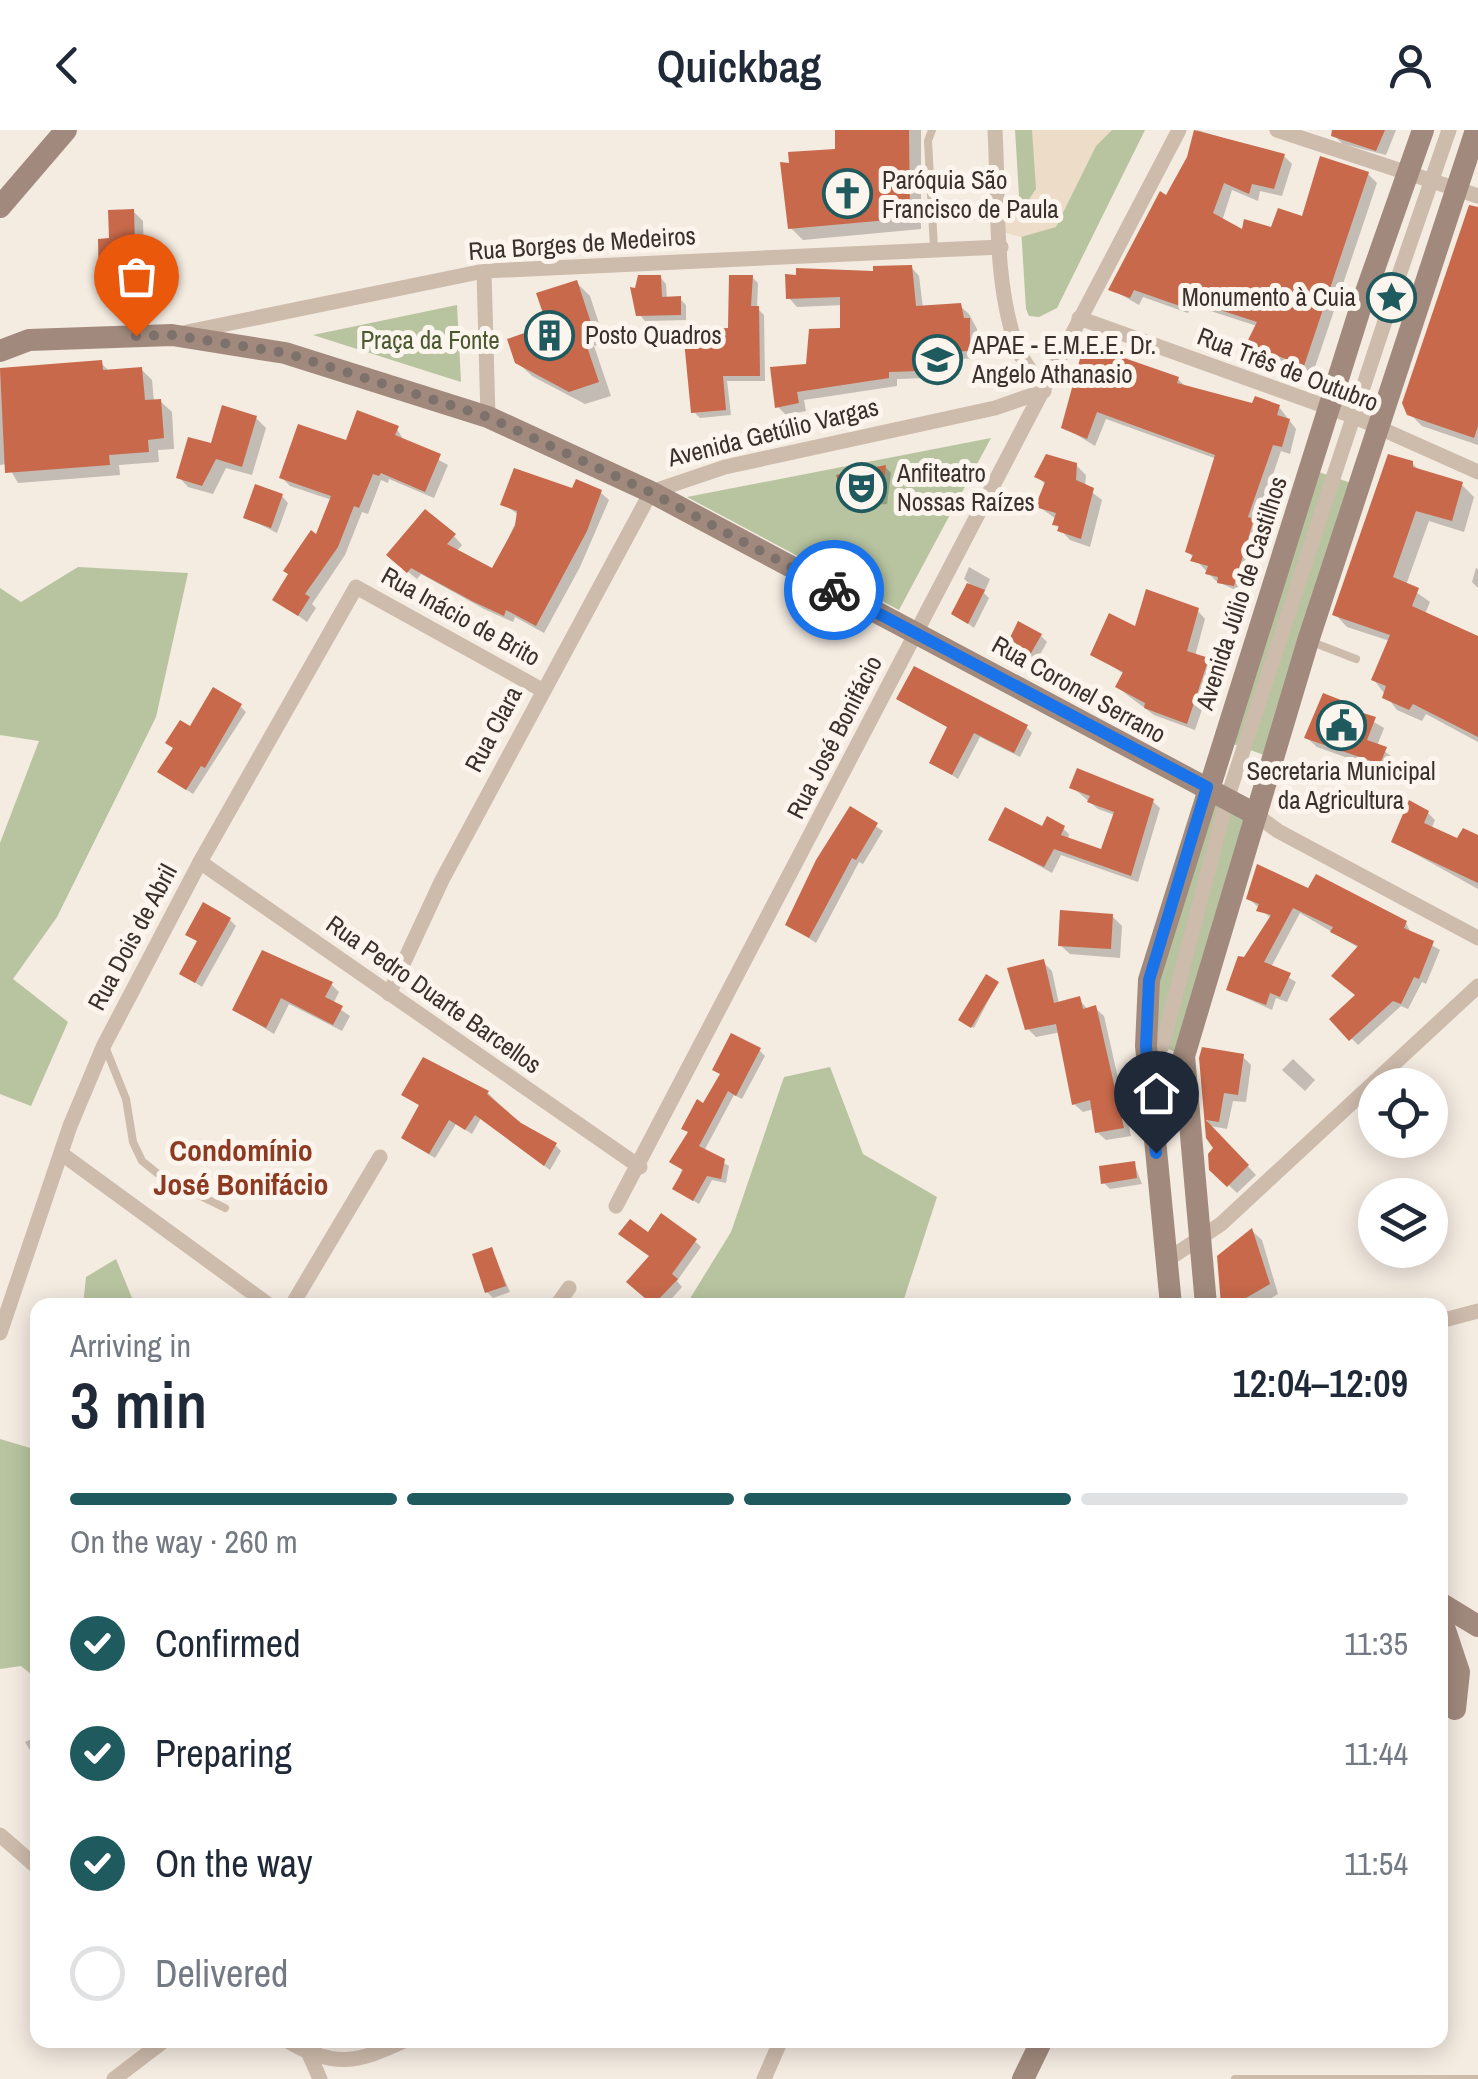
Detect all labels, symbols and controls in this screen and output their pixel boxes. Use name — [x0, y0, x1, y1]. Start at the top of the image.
text: Quickbag — [657, 35, 821, 96]
icon: back — [40, 38, 95, 93]
icon: person — [1383, 38, 1438, 93]
place label: Paróquia São Francisco de Paula — [882, 163, 1059, 226]
church icon: Paróquia São Francisco de Paula — [821, 168, 873, 220]
street label: Rua Borges de Medeiros — [467, 218, 697, 268]
pin — [94, 234, 179, 337]
icon: bag — [109, 249, 164, 304]
place icon: Monumento à Cuia — [1365, 271, 1417, 323]
place label: Monumento à Cuia — [1182, 280, 1357, 314]
building icon: Posto Quadros — [524, 309, 576, 361]
place label: Posto Quadros — [585, 318, 722, 352]
street label: Rua Três de Outubro — [1193, 319, 1383, 419]
park label: Praça da Fonte — [360, 323, 500, 357]
place label: APAE - E.M.E.E. Dr. Angelo Athanasio — [971, 328, 1156, 391]
school or university icon: APAE - E.M.E.E. Dr. Angelo Athanasio — [911, 333, 963, 385]
street label: Avenida Getúlio Vargas — [663, 389, 882, 475]
place label: Anfiteatro Nossas Raízes — [896, 456, 1035, 519]
theatre icon: Anfiteatro Nossas Raízes — [836, 461, 888, 513]
street label: Avenida Júlio de Castilhos — [1187, 472, 1295, 715]
courier — [784, 540, 884, 640]
street label: Rua Inácio de Brito — [376, 558, 546, 674]
icon: bike — [807, 563, 862, 618]
street label: Rua Coronel Serrano — [986, 627, 1172, 751]
street label: Rua José Bonifácio — [778, 650, 890, 824]
street label: Rua Clara — [456, 680, 530, 778]
public building icon: Secretaria Municipal da Agricultura — [1315, 699, 1367, 751]
place label: Secretaria Municipal da Agricultura — [1246, 754, 1436, 817]
street label: Rua Dois de Abril — [79, 858, 185, 1016]
street label: Rua Pedro Duarte Barcellos — [320, 907, 548, 1081]
pin — [1114, 1051, 1199, 1154]
icon: home — [1129, 1066, 1184, 1121]
map controls — [1358, 1068, 1448, 1268]
button: locate — [1358, 1068, 1448, 1158]
district label: Condomínio José Bonifácio — [154, 1130, 329, 1204]
button: layers — [1358, 1178, 1448, 1268]
text: Arriving in — [70, 1324, 191, 1367]
text: 12:04–12:09 — [1232, 1358, 1408, 1409]
text: 3 min — [70, 1361, 207, 1448]
text: On the way · 260 m — [70, 1520, 298, 1563]
icon: check — [70, 1616, 125, 1671]
text: Confirmed — [155, 1618, 300, 1669]
text: 11:35 — [1344, 1622, 1408, 1665]
icon: check — [70, 1726, 125, 1781]
text: Preparing — [155, 1728, 292, 1779]
text: 11:44 — [1344, 1732, 1408, 1775]
icon: check — [70, 1836, 125, 1891]
text: On the way — [155, 1838, 313, 1889]
text: 11:54 — [1344, 1842, 1408, 1885]
text: Delivered — [155, 1948, 288, 1999]

